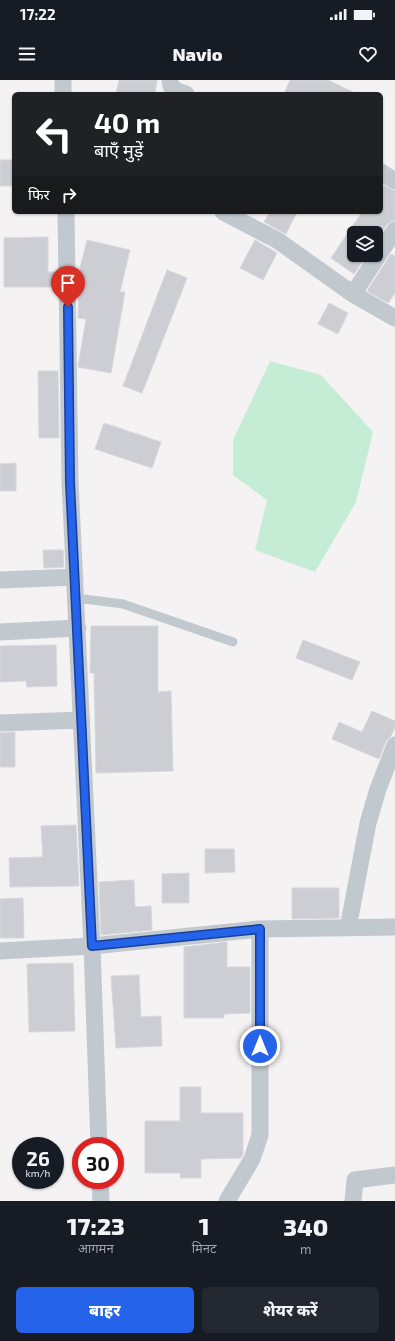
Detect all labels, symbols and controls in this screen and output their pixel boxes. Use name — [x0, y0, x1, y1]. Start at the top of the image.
text: 17:22 — [20, 5, 56, 23]
icon: menu — [16, 43, 38, 65]
text: Navio — [172, 43, 223, 65]
icon: heart — [357, 43, 379, 65]
text: 40 m — [94, 105, 160, 139]
icon: left — [28, 108, 80, 160]
text: बाएँ मुड़ें — [94, 139, 143, 161]
icon: right — [58, 184, 80, 206]
text: फिर — [28, 185, 50, 203]
map controls — [347, 226, 383, 262]
button: layers — [347, 226, 383, 262]
pin — [51, 266, 85, 307]
icon: arrive — [57, 272, 79, 294]
position arrow — [239, 1025, 281, 1067]
speed limit sign: 30 — [72, 1137, 124, 1189]
text: 26 — [26, 1146, 50, 1170]
text: km/h — [26, 1167, 50, 1179]
text: 17:23 — [67, 1211, 125, 1240]
text: 1 — [199, 1211, 210, 1240]
text: 340 — [283, 1212, 328, 1241]
text: आगमन — [78, 1240, 114, 1256]
text: मिनट — [192, 1240, 217, 1256]
text: m — [300, 1241, 311, 1257]
button: बाहर — [16, 1287, 194, 1333]
button: शेयर करें — [202, 1287, 379, 1333]

